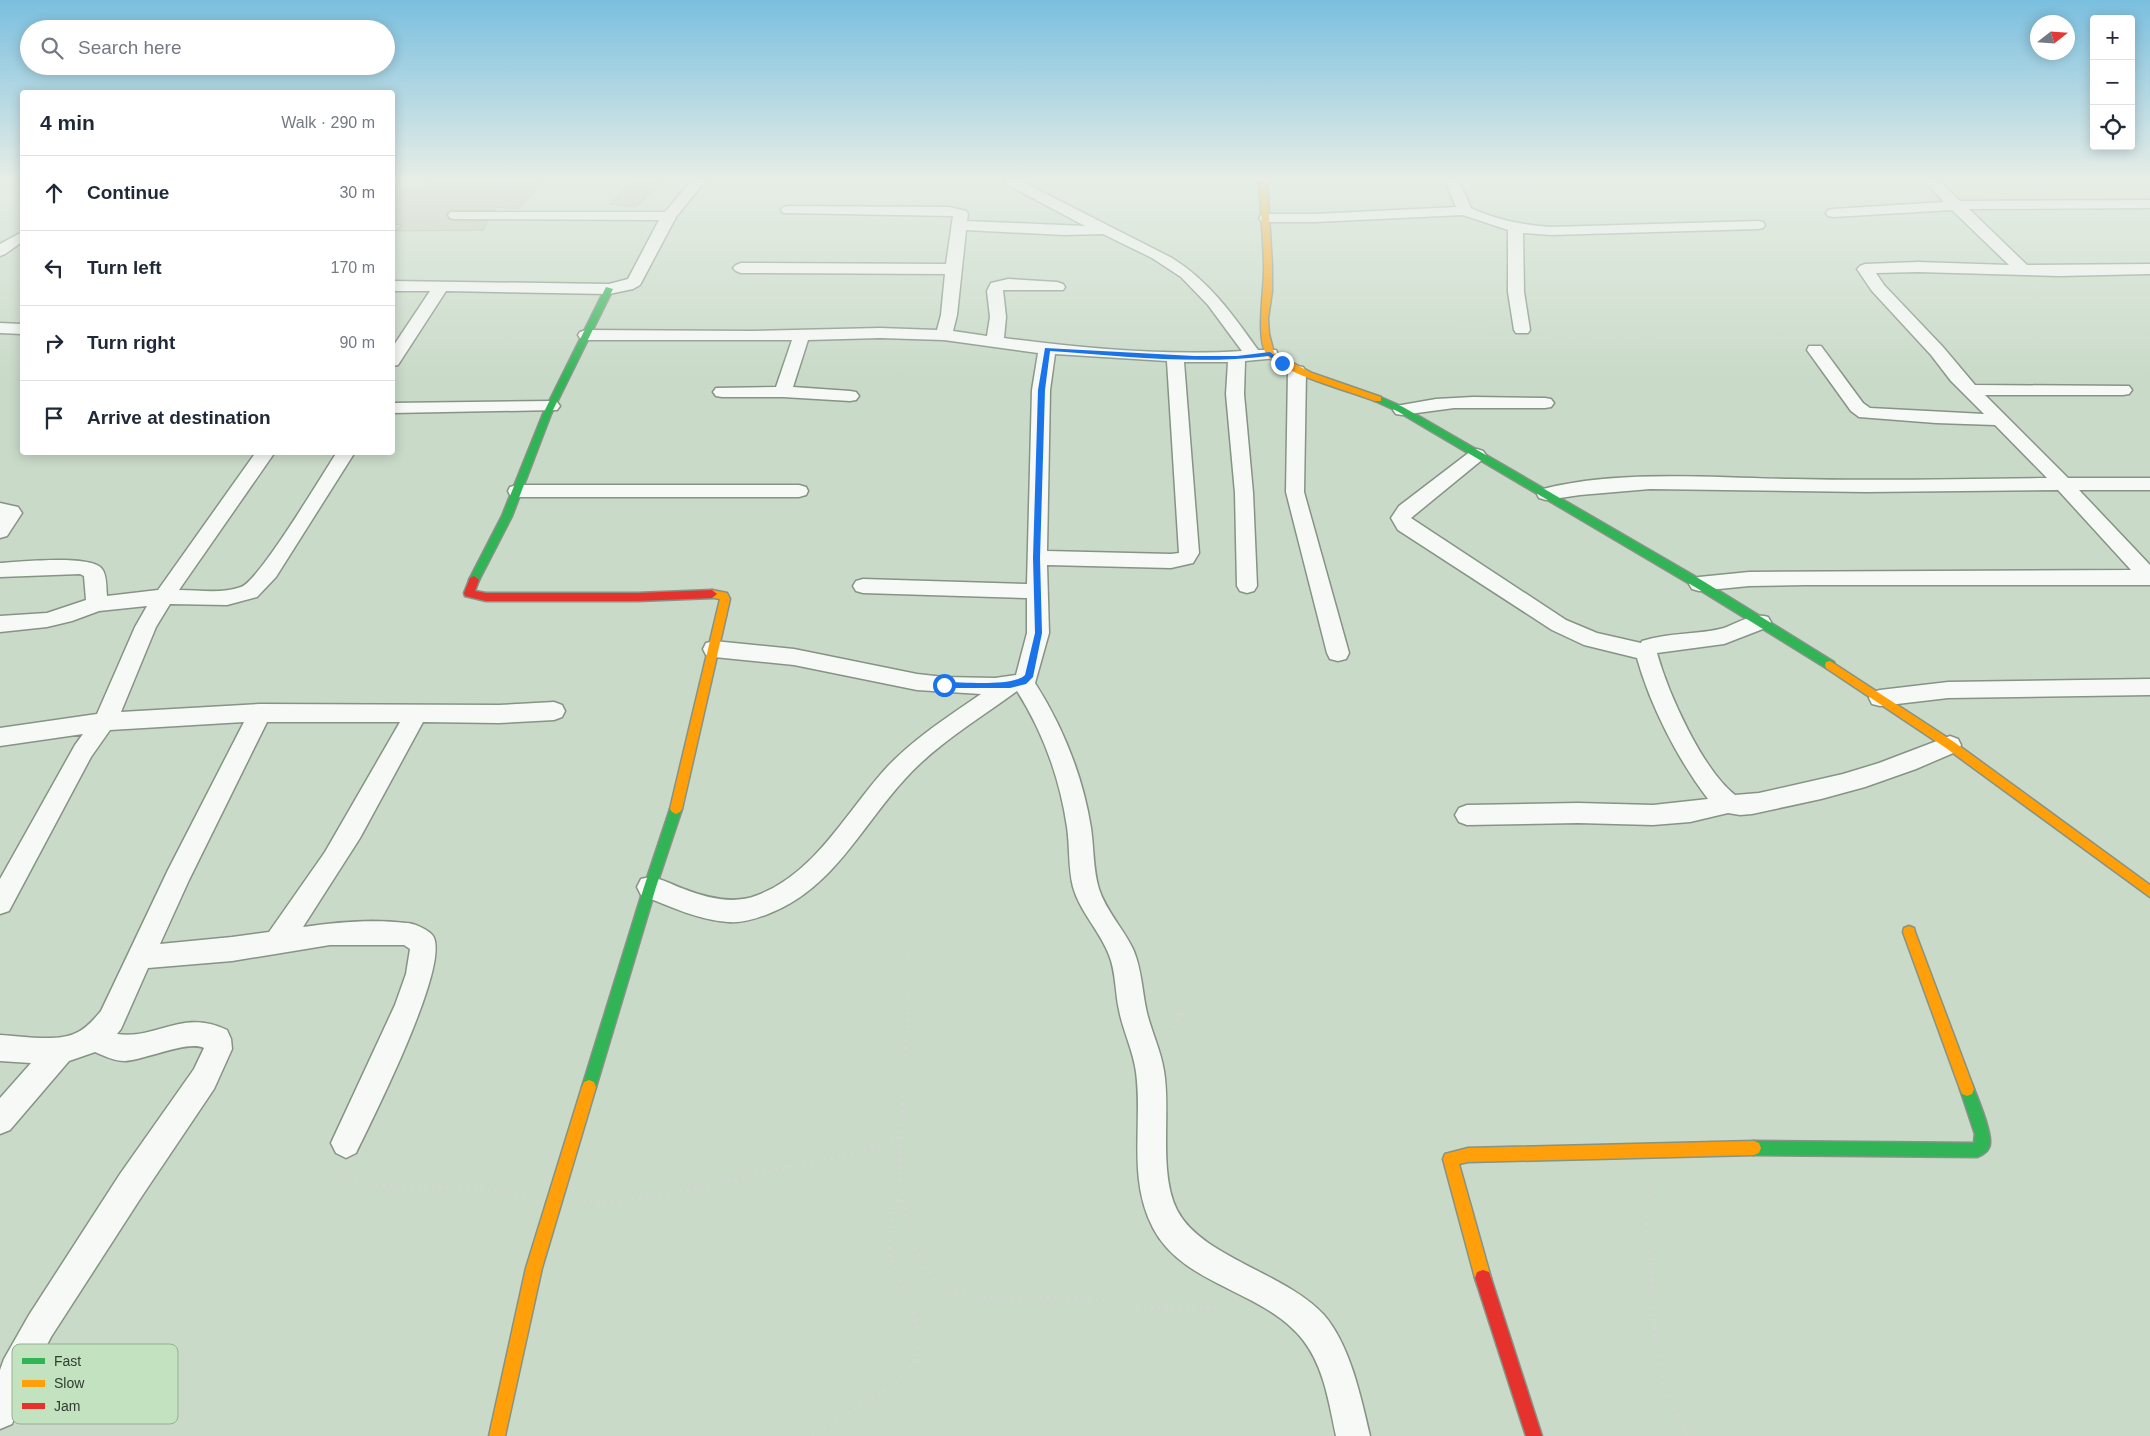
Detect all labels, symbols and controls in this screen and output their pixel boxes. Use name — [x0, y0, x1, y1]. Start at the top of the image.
north arrow — [2030, 15, 2075, 60]
map controls — [2090, 15, 2135, 150]
button: + — [2090, 15, 2135, 60]
search box — [20, 20, 395, 75]
icon: search — [38, 34, 66, 62]
text: Search here — [78, 37, 182, 58]
button: − — [2090, 60, 2135, 105]
button: locate — [2090, 105, 2135, 150]
text: 4 min — [40, 111, 95, 134]
text: Walk · 290 m — [281, 114, 375, 131]
icon: ahead — [40, 179, 68, 207]
text: Continue — [87, 182, 169, 203]
text: 30 m — [339, 184, 375, 201]
icon: left — [40, 254, 68, 282]
text: Turn left — [87, 257, 162, 278]
text: 170 m — [331, 259, 375, 276]
icon: right — [40, 329, 68, 357]
text: Turn right — [87, 332, 175, 353]
text: 90 m — [339, 334, 375, 351]
route end — [1271, 352, 1294, 375]
icon: arrive — [40, 404, 68, 432]
text: Arrive at destination — [87, 407, 271, 428]
route start — [933, 674, 956, 697]
legend — [12, 1344, 178, 1424]
text: Fast — [54, 1353, 81, 1369]
text: Slow — [54, 1375, 85, 1391]
text: Jam — [54, 1398, 80, 1414]

